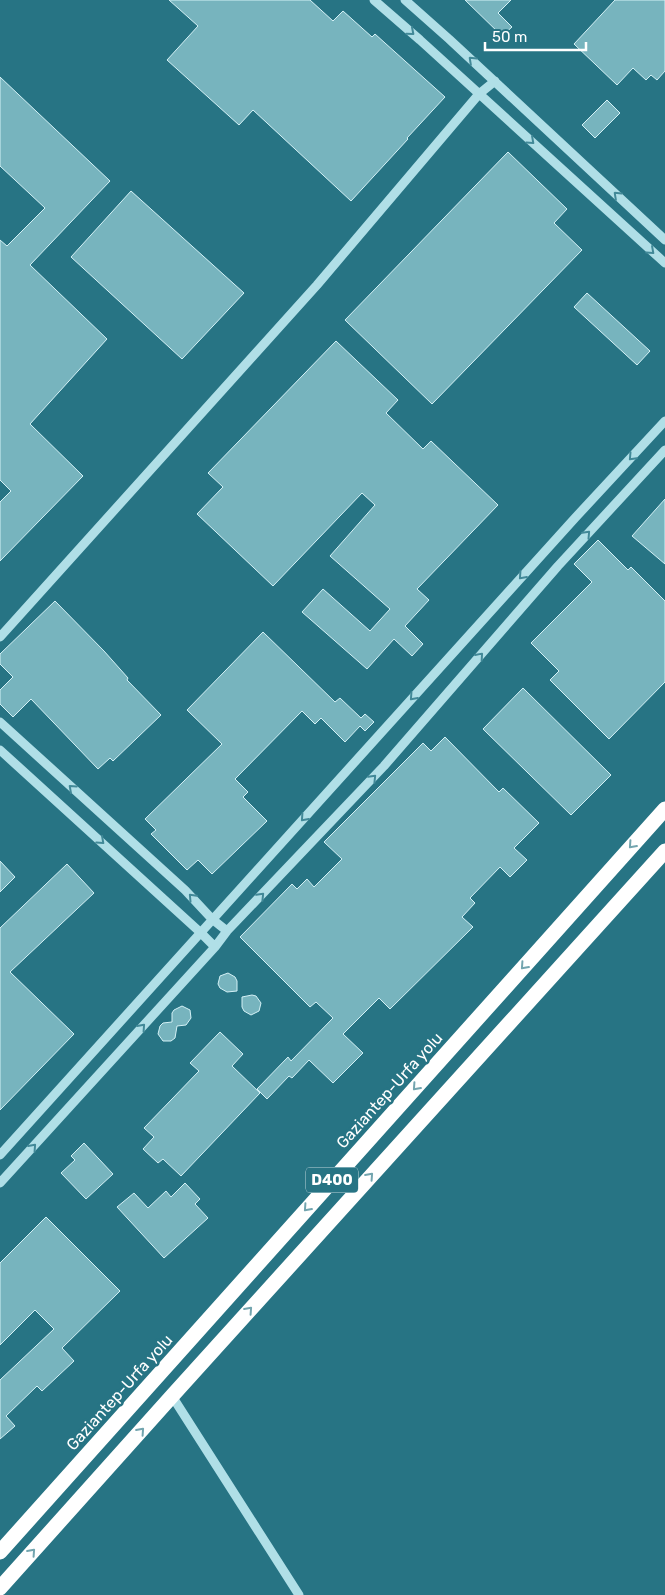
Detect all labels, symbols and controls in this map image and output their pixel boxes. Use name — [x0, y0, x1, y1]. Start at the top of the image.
scale bar — [485, 20, 586, 52]
one-way arrow — [405, 26, 414, 35]
text: 50 m — [492, 28, 527, 46]
one-way arrow — [469, 57, 478, 66]
one-way arrow — [525, 135, 534, 144]
one-way arrow — [613, 192, 622, 201]
one-way arrow — [645, 245, 654, 254]
one-way arrow — [629, 451, 638, 460]
one-way arrow — [581, 530, 590, 539]
one-way arrow — [519, 571, 528, 580]
one-way arrow — [474, 652, 483, 661]
one-way arrow — [410, 691, 419, 700]
one-way arrow — [367, 775, 376, 784]
one-way arrow — [69, 785, 78, 794]
one-way arrow — [301, 812, 310, 821]
one-way arrow — [95, 835, 104, 844]
one-way arrow — [629, 839, 638, 848]
one-way arrow — [255, 892, 264, 901]
one-way arrow — [189, 894, 198, 903]
one-way arrow — [521, 960, 530, 969]
one-way arrow — [137, 1023, 146, 1032]
street label: Gaziantep-Urfa yolu — [332, 1028, 446, 1152]
one-way arrow — [413, 1082, 422, 1091]
one-way arrow — [27, 1143, 36, 1152]
road number: D400 — [306, 1168, 358, 1192]
one-way arrow — [364, 1173, 373, 1182]
one-way arrow — [304, 1203, 313, 1212]
one-way arrow — [244, 1306, 253, 1315]
street label: Gaziantep-Urfa yolu — [62, 1330, 176, 1454]
one-way arrow — [135, 1427, 144, 1436]
one-way arrow — [27, 1548, 36, 1557]

